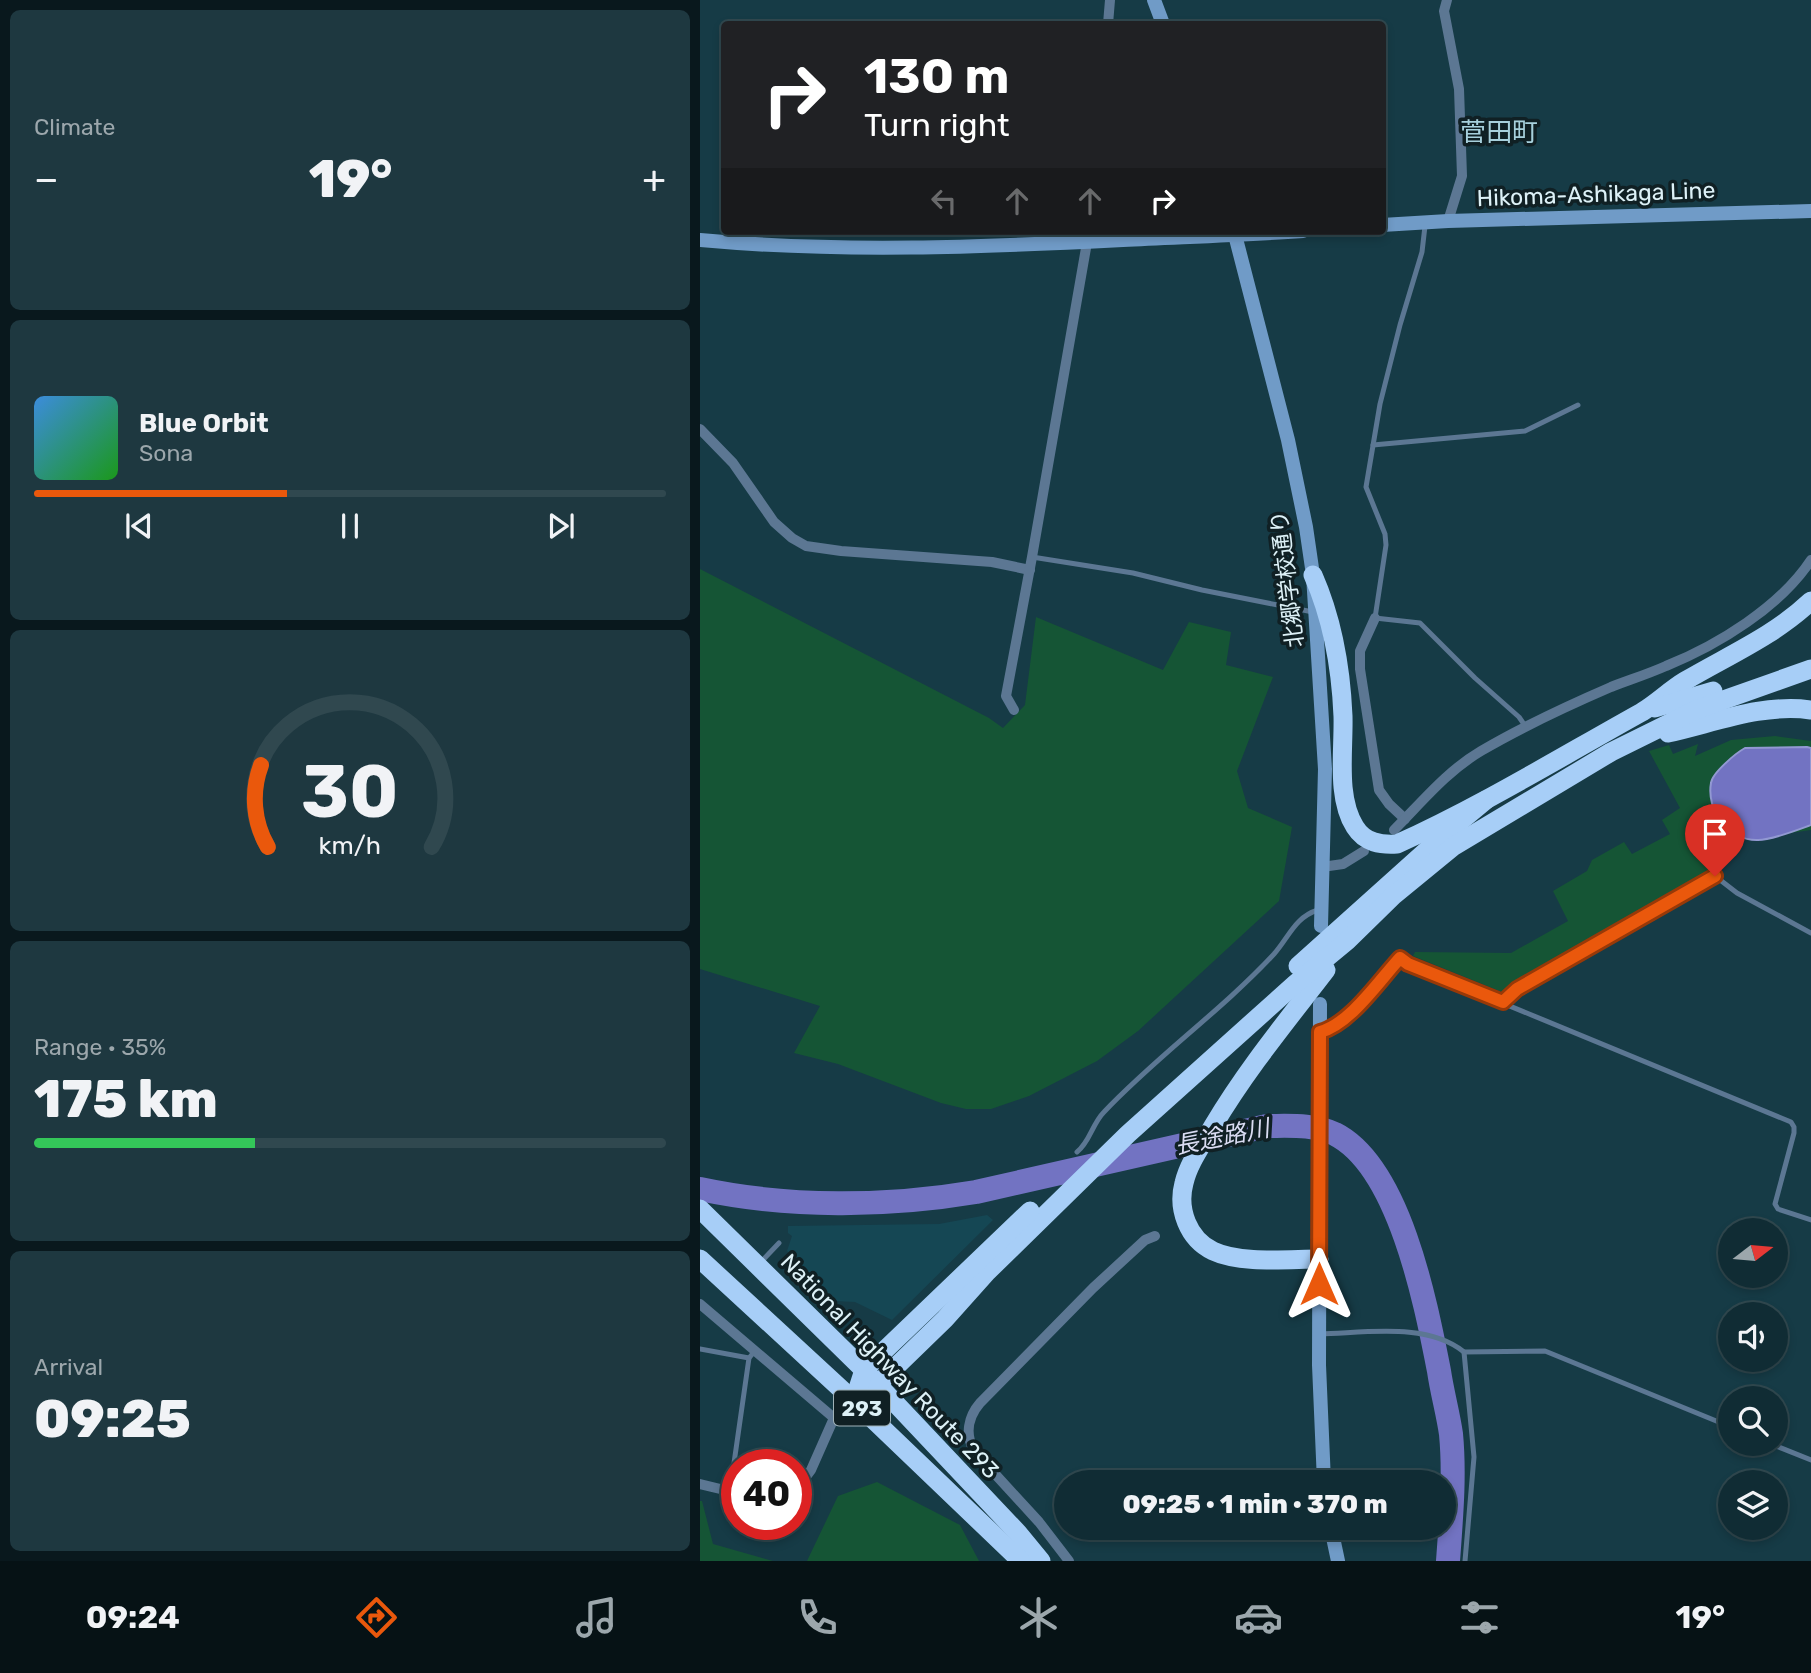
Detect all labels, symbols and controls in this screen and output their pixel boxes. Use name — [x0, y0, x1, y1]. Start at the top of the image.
text: 130 m — [864, 47, 1009, 105]
icon: right — [749, 49, 840, 140]
text: Turn right — [864, 106, 1009, 144]
text: Climate — [34, 113, 115, 141]
district label: 菅田町 — [1460, 117, 1538, 148]
text: 19° — [309, 148, 392, 210]
text: − — [34, 156, 59, 202]
text: + — [642, 156, 666, 202]
street label: Hikoma-Ashikaga Line — [1476, 176, 1716, 212]
icon: left — [925, 182, 963, 220]
icon: ahead — [998, 182, 1036, 220]
icon: ahead — [1071, 182, 1109, 220]
icon: right — [1144, 182, 1182, 220]
text: Blue Orbit — [139, 408, 269, 439]
text: Sona — [139, 439, 193, 467]
icon: previous — [120, 507, 158, 545]
icon: pause — [331, 507, 369, 545]
icon: next — [542, 507, 580, 545]
street label: 北郷学校通り — [1265, 509, 1309, 649]
text: 30 — [301, 749, 399, 835]
pin — [1685, 804, 1745, 876]
icon: arrive — [1696, 815, 1734, 853]
text: km/h — [319, 830, 381, 859]
text: Range · 35% — [34, 1033, 166, 1061]
text: 175 km — [34, 1068, 218, 1130]
water label: 長途路川 — [1172, 1114, 1275, 1160]
north arrow — [1718, 1218, 1788, 1288]
map controls — [1718, 1218, 1788, 1540]
position arrow — [1282, 1247, 1356, 1321]
street label: National Highway Route 293 — [775, 1248, 1005, 1484]
button: sound — [1718, 1302, 1788, 1372]
text: Arrival — [34, 1353, 103, 1381]
button: search — [1718, 1386, 1788, 1456]
text: 09:25 — [34, 1388, 191, 1450]
road number: 293 — [834, 1390, 890, 1426]
speed limit sign: 40 — [721, 1449, 812, 1540]
button: layers — [1718, 1470, 1788, 1540]
text: 09:25 · 1 min · 370 m — [1122, 1489, 1388, 1520]
icon: directions — [352, 1593, 401, 1642]
icon: music — [572, 1593, 621, 1642]
icon: phone — [793, 1593, 842, 1642]
icon: climate — [1014, 1593, 1063, 1642]
icon: car — [1234, 1593, 1283, 1642]
icon: filters — [1455, 1593, 1504, 1642]
text: 09:24 — [86, 1598, 180, 1636]
text: 19° — [1676, 1598, 1725, 1636]

